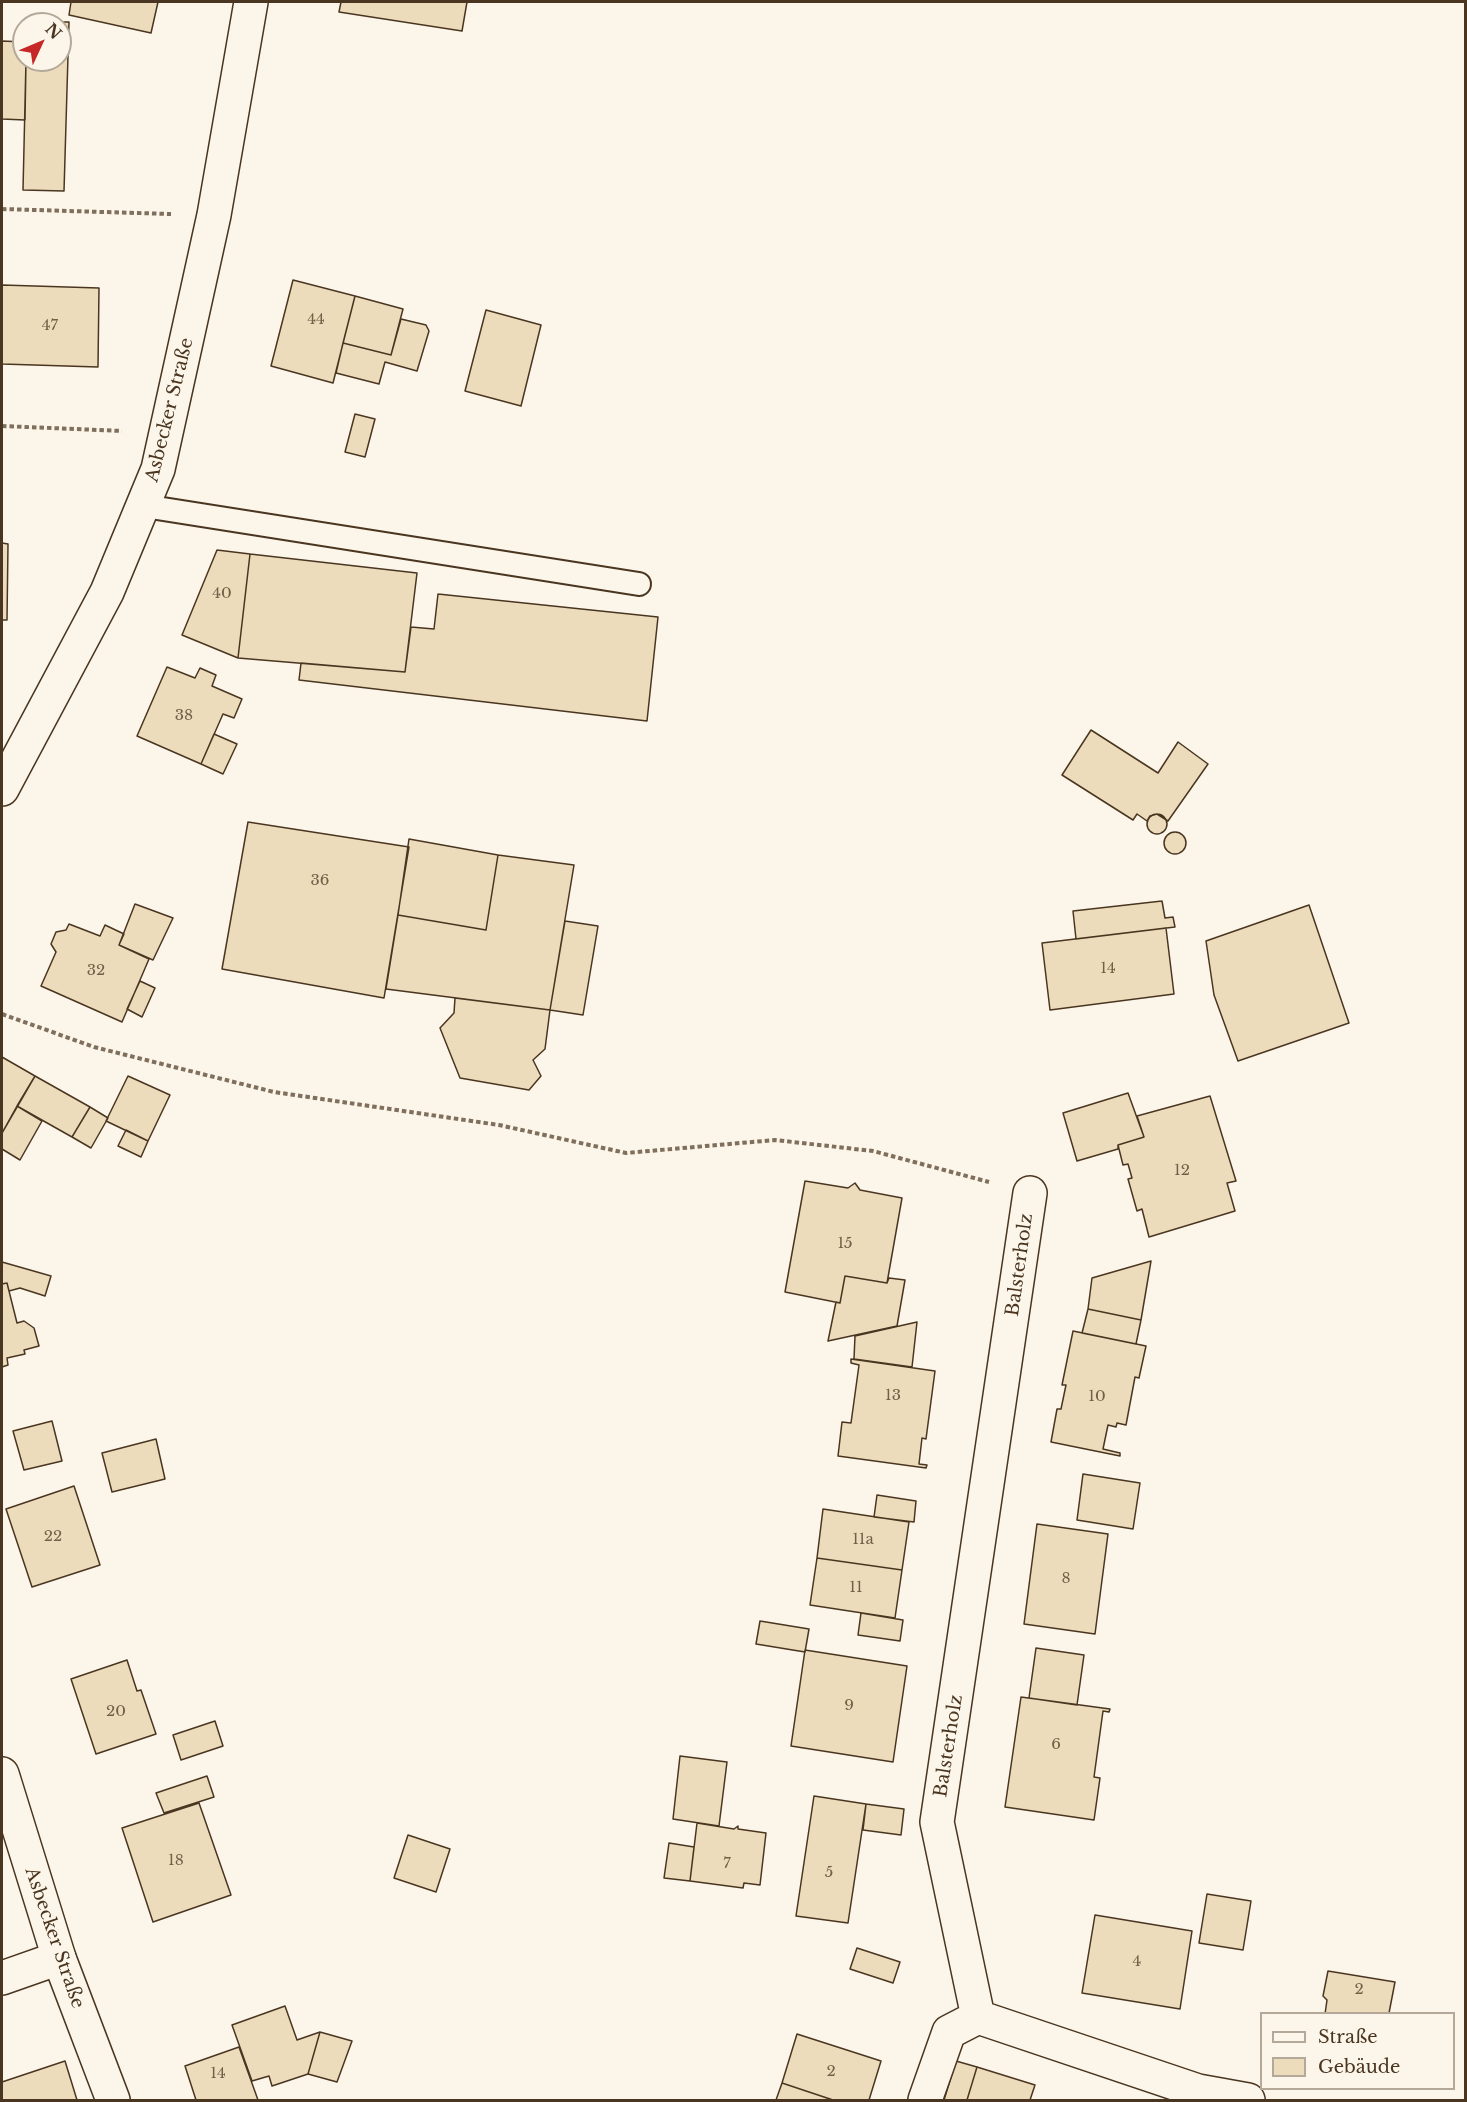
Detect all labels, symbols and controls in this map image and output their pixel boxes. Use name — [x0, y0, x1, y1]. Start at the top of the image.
north arrow — [12, 12, 72, 72]
text: N — [41, 19, 66, 43]
house number: 44 — [307, 311, 325, 329]
house number: 47 — [42, 317, 58, 335]
street label: Asbecker Straße — [142, 336, 198, 484]
house number: 40 — [212, 585, 232, 603]
house number: 38 — [175, 707, 193, 725]
house number: 36 — [311, 872, 329, 890]
house number: 14 — [1100, 960, 1116, 978]
house number: 32 — [87, 962, 105, 980]
house number: 12 — [1174, 1162, 1190, 1180]
street label: Balsterholz — [1002, 1212, 1038, 1318]
house number: 15 — [837, 1235, 853, 1253]
house number: 13 — [885, 1387, 901, 1405]
house number: 10 — [1088, 1388, 1106, 1406]
house number: 22 — [44, 1528, 62, 1546]
house number: 11a — [852, 1531, 874, 1549]
house number: 8 — [1061, 1570, 1071, 1588]
house number: 11 — [849, 1579, 863, 1597]
street label: Balsterholz — [930, 1693, 968, 1799]
house number: 9 — [844, 1697, 854, 1715]
house number: 20 — [106, 1703, 126, 1721]
house number: 6 — [1051, 1736, 1061, 1754]
house number: 18 — [168, 1852, 184, 1870]
house number: 7 — [723, 1855, 731, 1873]
house number: 5 — [825, 1864, 833, 1882]
street label: Asbecker Straße — [20, 1865, 88, 2011]
house number: 4 — [1133, 1953, 1141, 1971]
house number: 2 — [1354, 1981, 1364, 1999]
legend — [1260, 2012, 1455, 2090]
text: Straße — [1318, 2026, 1378, 2048]
text: Gebäude — [1318, 2056, 1400, 2078]
house number: 2 — [826, 2063, 836, 2081]
house number: 14 — [210, 2065, 226, 2083]

